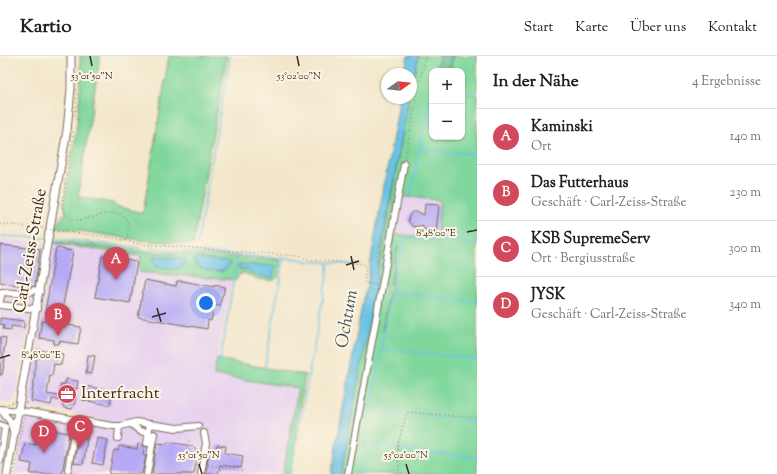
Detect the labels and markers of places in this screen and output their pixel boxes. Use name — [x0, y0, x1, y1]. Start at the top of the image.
pin: A — [103, 247, 129, 280]
pin: B — [45, 303, 71, 336]
place label: Interfracht — [81, 382, 160, 406]
office icon: Interfracht — [56, 383, 78, 405]
pin: C — [67, 415, 93, 448]
pin: D — [31, 420, 57, 453]

